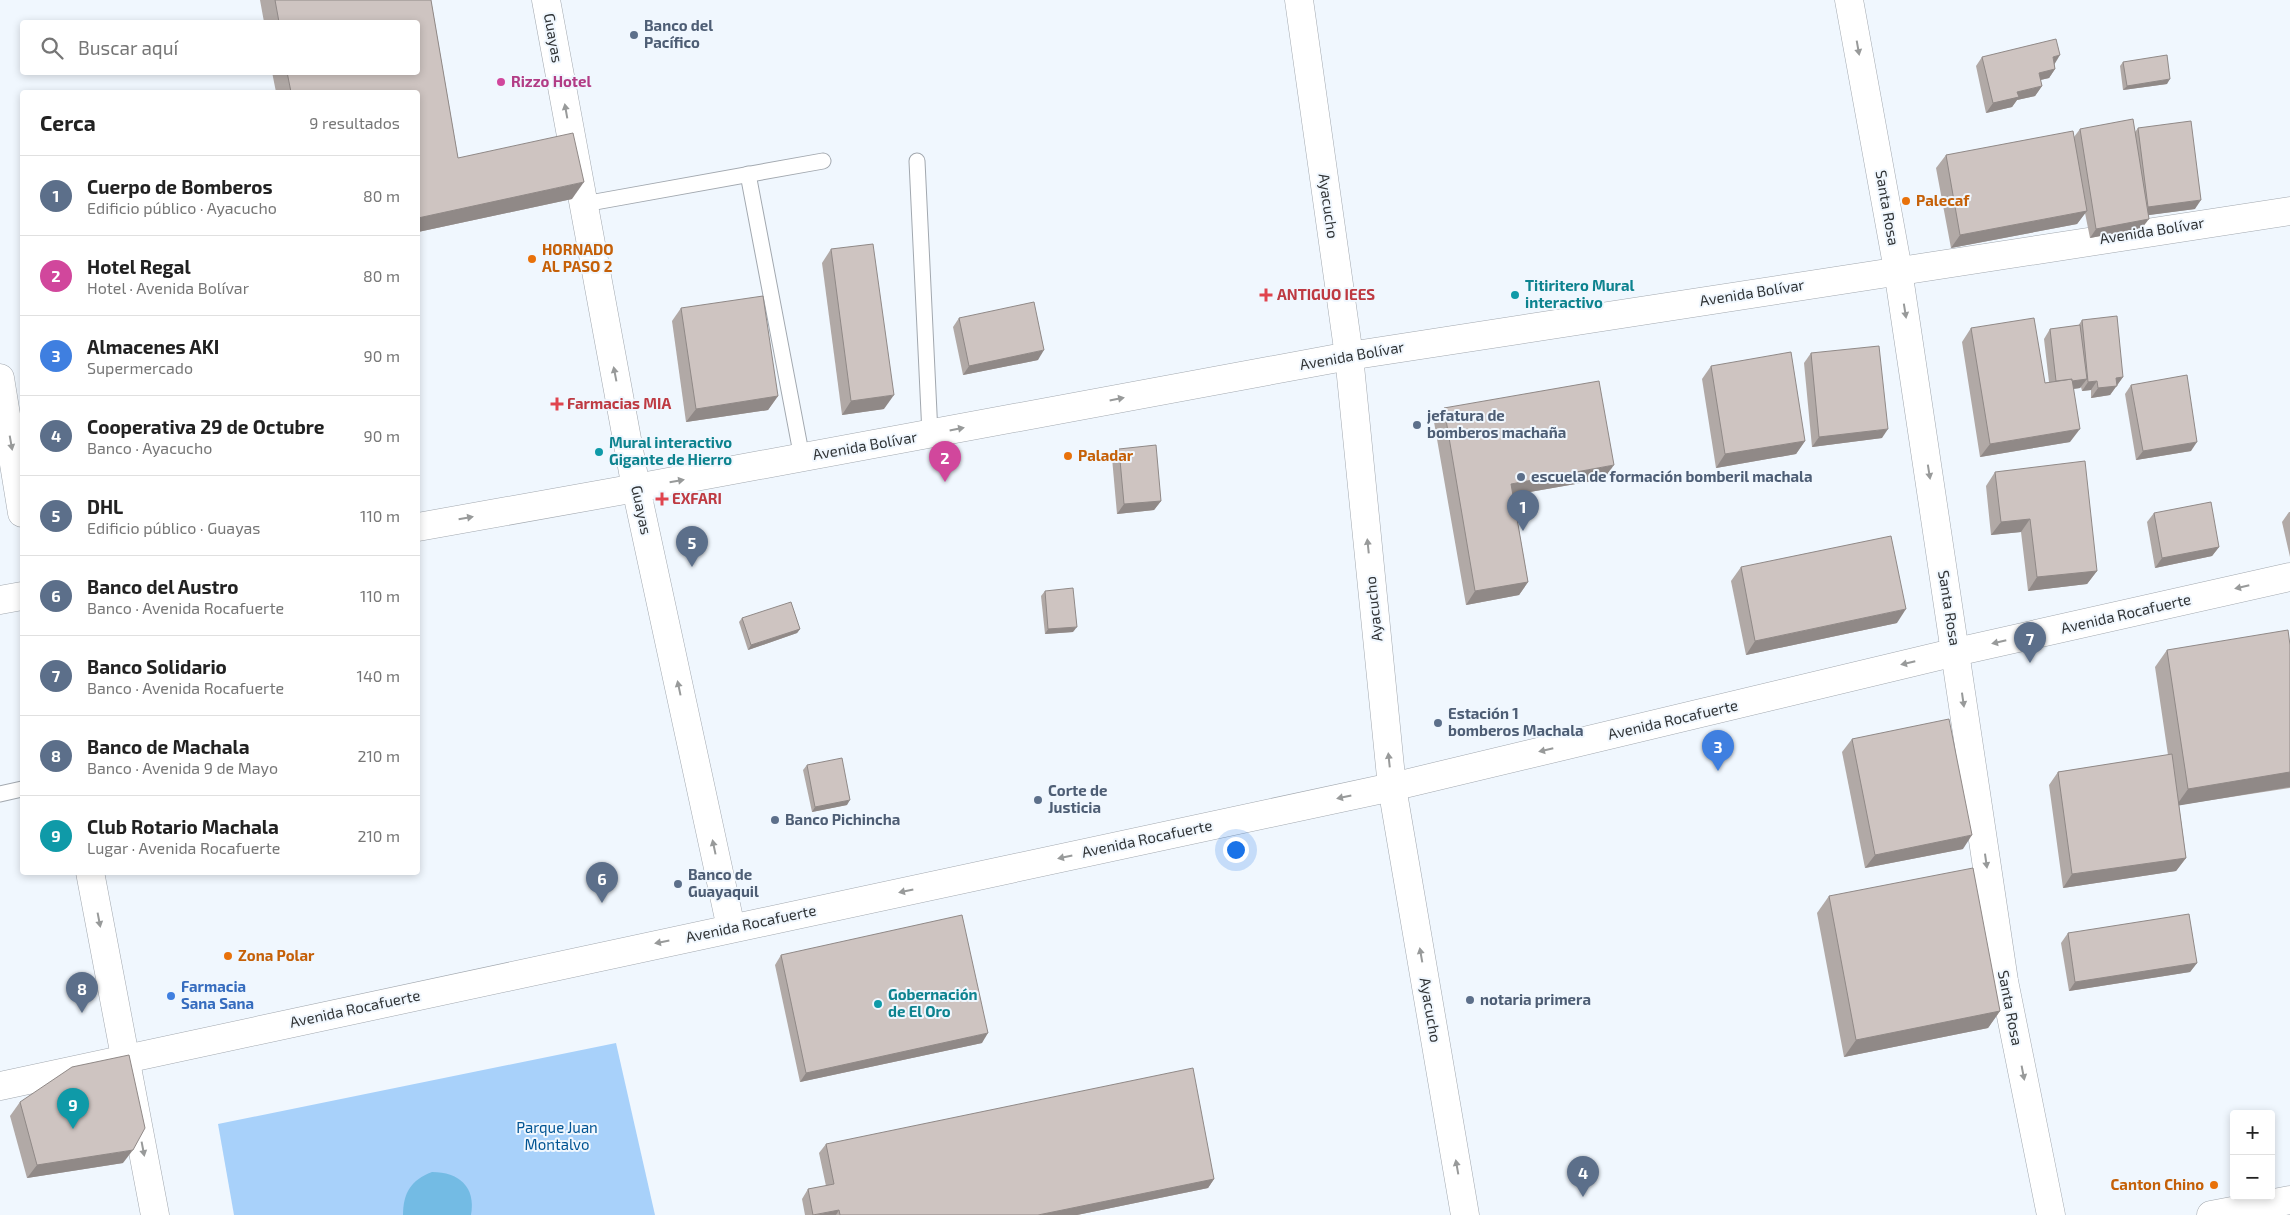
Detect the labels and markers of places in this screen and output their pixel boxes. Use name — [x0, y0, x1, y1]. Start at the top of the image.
place label: Banco del Pacífico — [644, 16, 713, 51]
marker: Banco del Pacífico — [628, 29, 640, 41]
place label: Rizzo Hotel — [511, 72, 591, 90]
marker: Rizzo Hotel — [495, 76, 507, 88]
place label: Palecaf — [1916, 191, 1970, 209]
marker: Palecaf — [1900, 195, 1912, 207]
place label: HORNADO AL PASO 2 — [542, 240, 614, 275]
marker: HORNADO AL PASO 2 — [526, 253, 538, 265]
place label: Titiritero Mural interactivo — [1525, 276, 1635, 311]
place label: ANTIGUO IEES — [1277, 285, 1375, 303]
marker: ANTIGUO IEES — [1259, 288, 1273, 302]
marker: Titiritero Mural interactivo — [1509, 289, 1521, 301]
place label: Farmacias MIA — [567, 394, 671, 412]
marker: Farmacias MIA — [551, 398, 563, 410]
place label: jefatura de bomberos machaña — [1427, 406, 1566, 441]
marker: jefatura de bomberos machaña — [1411, 419, 1423, 431]
place label: Mural interactivo Gigante de Hierro — [609, 433, 732, 468]
pin: 2 — [929, 441, 961, 482]
marker: Mural interactivo Gigante de Hierro — [593, 446, 605, 458]
place label: Paladar — [1078, 446, 1134, 464]
marker: Paladar — [1062, 450, 1074, 462]
place label: escuela de formación bomberil machala — [1531, 467, 1813, 485]
marker: escuela de formación bomberil machala — [1515, 471, 1527, 483]
place label: EXFARI — [672, 489, 722, 507]
pin: 1 — [1507, 490, 1539, 531]
marker: EXFARI — [656, 493, 668, 505]
pin: 5 — [676, 526, 708, 567]
pin: 7 — [2014, 622, 2046, 663]
place label: Estación 1 bomberos Machala — [1448, 704, 1584, 739]
marker: Estación 1 bomberos Machala — [1432, 717, 1444, 729]
pin: 3 — [1702, 730, 1734, 771]
place label: Corte de Justicia — [1048, 781, 1107, 816]
marker: Corte de Justicia — [1032, 794, 1044, 806]
place label: Banco Pichincha — [785, 810, 900, 828]
marker: Banco Pichincha — [769, 814, 781, 826]
pin: 6 — [586, 862, 618, 903]
place label: Banco de Guayaquil — [688, 865, 759, 901]
marker: Banco de Guayaquil — [672, 878, 684, 890]
place label: Zona Polar — [238, 946, 315, 964]
marker: Zona Polar — [222, 950, 234, 962]
pin: 8 — [66, 972, 98, 1013]
place label: Farmacia Sana Sana — [181, 977, 254, 1012]
place label: Gobernación de El Oro — [888, 985, 978, 1020]
marker: Farmacia Sana Sana — [165, 990, 177, 1002]
place label: notaria primera — [1480, 990, 1591, 1008]
marker: notaria primera — [1464, 994, 1476, 1006]
marker: Gobernación de El Oro — [872, 998, 884, 1010]
pin: 9 — [57, 1088, 89, 1129]
pin: 4 — [1567, 1156, 1599, 1197]
place label: Canton Chino — [2111, 1175, 2204, 1193]
marker: Canton Chino — [2208, 1179, 2220, 1191]

